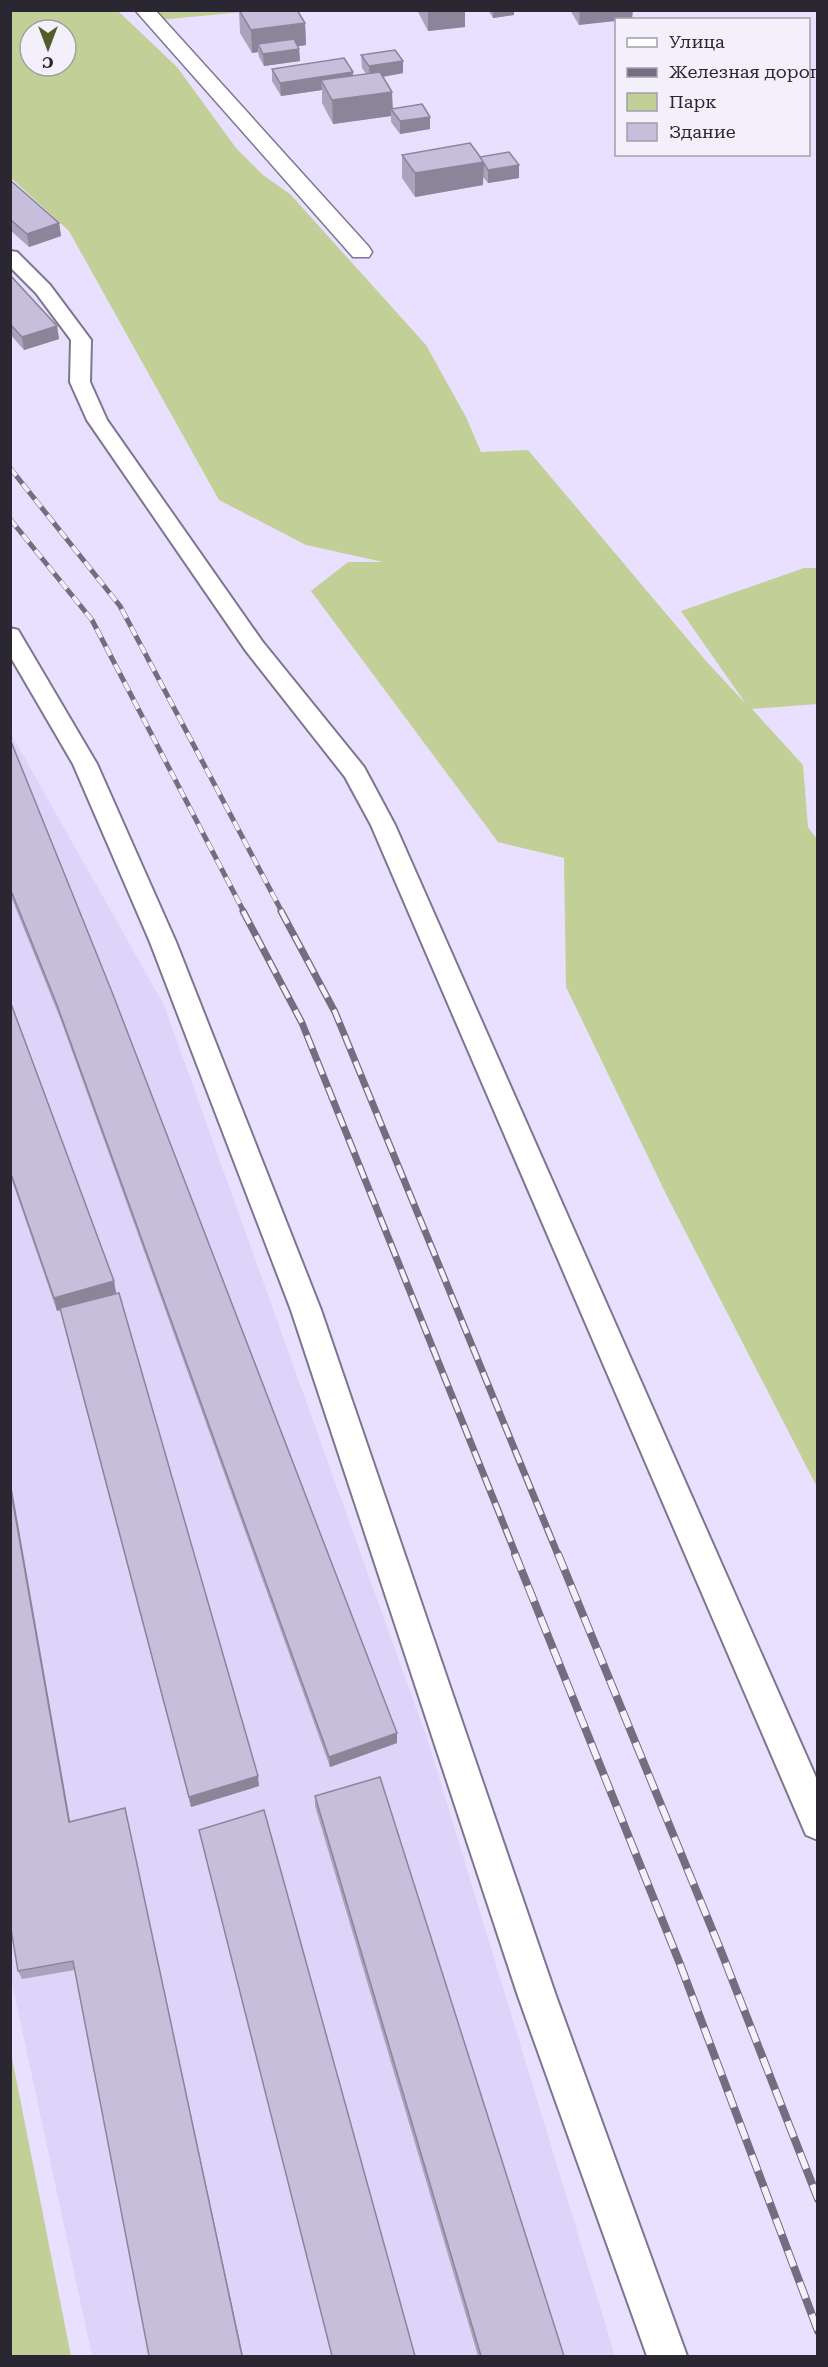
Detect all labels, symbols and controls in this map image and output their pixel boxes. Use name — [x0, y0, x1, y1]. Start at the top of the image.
north arrow — [18, 18, 78, 78]
legend — [615, 18, 810, 156]
text: Улица — [669, 31, 725, 52]
text: С — [42, 53, 54, 72]
text: Железная дорога — [669, 61, 828, 82]
text: Парк — [669, 91, 717, 112]
text: Здание — [669, 121, 736, 142]

